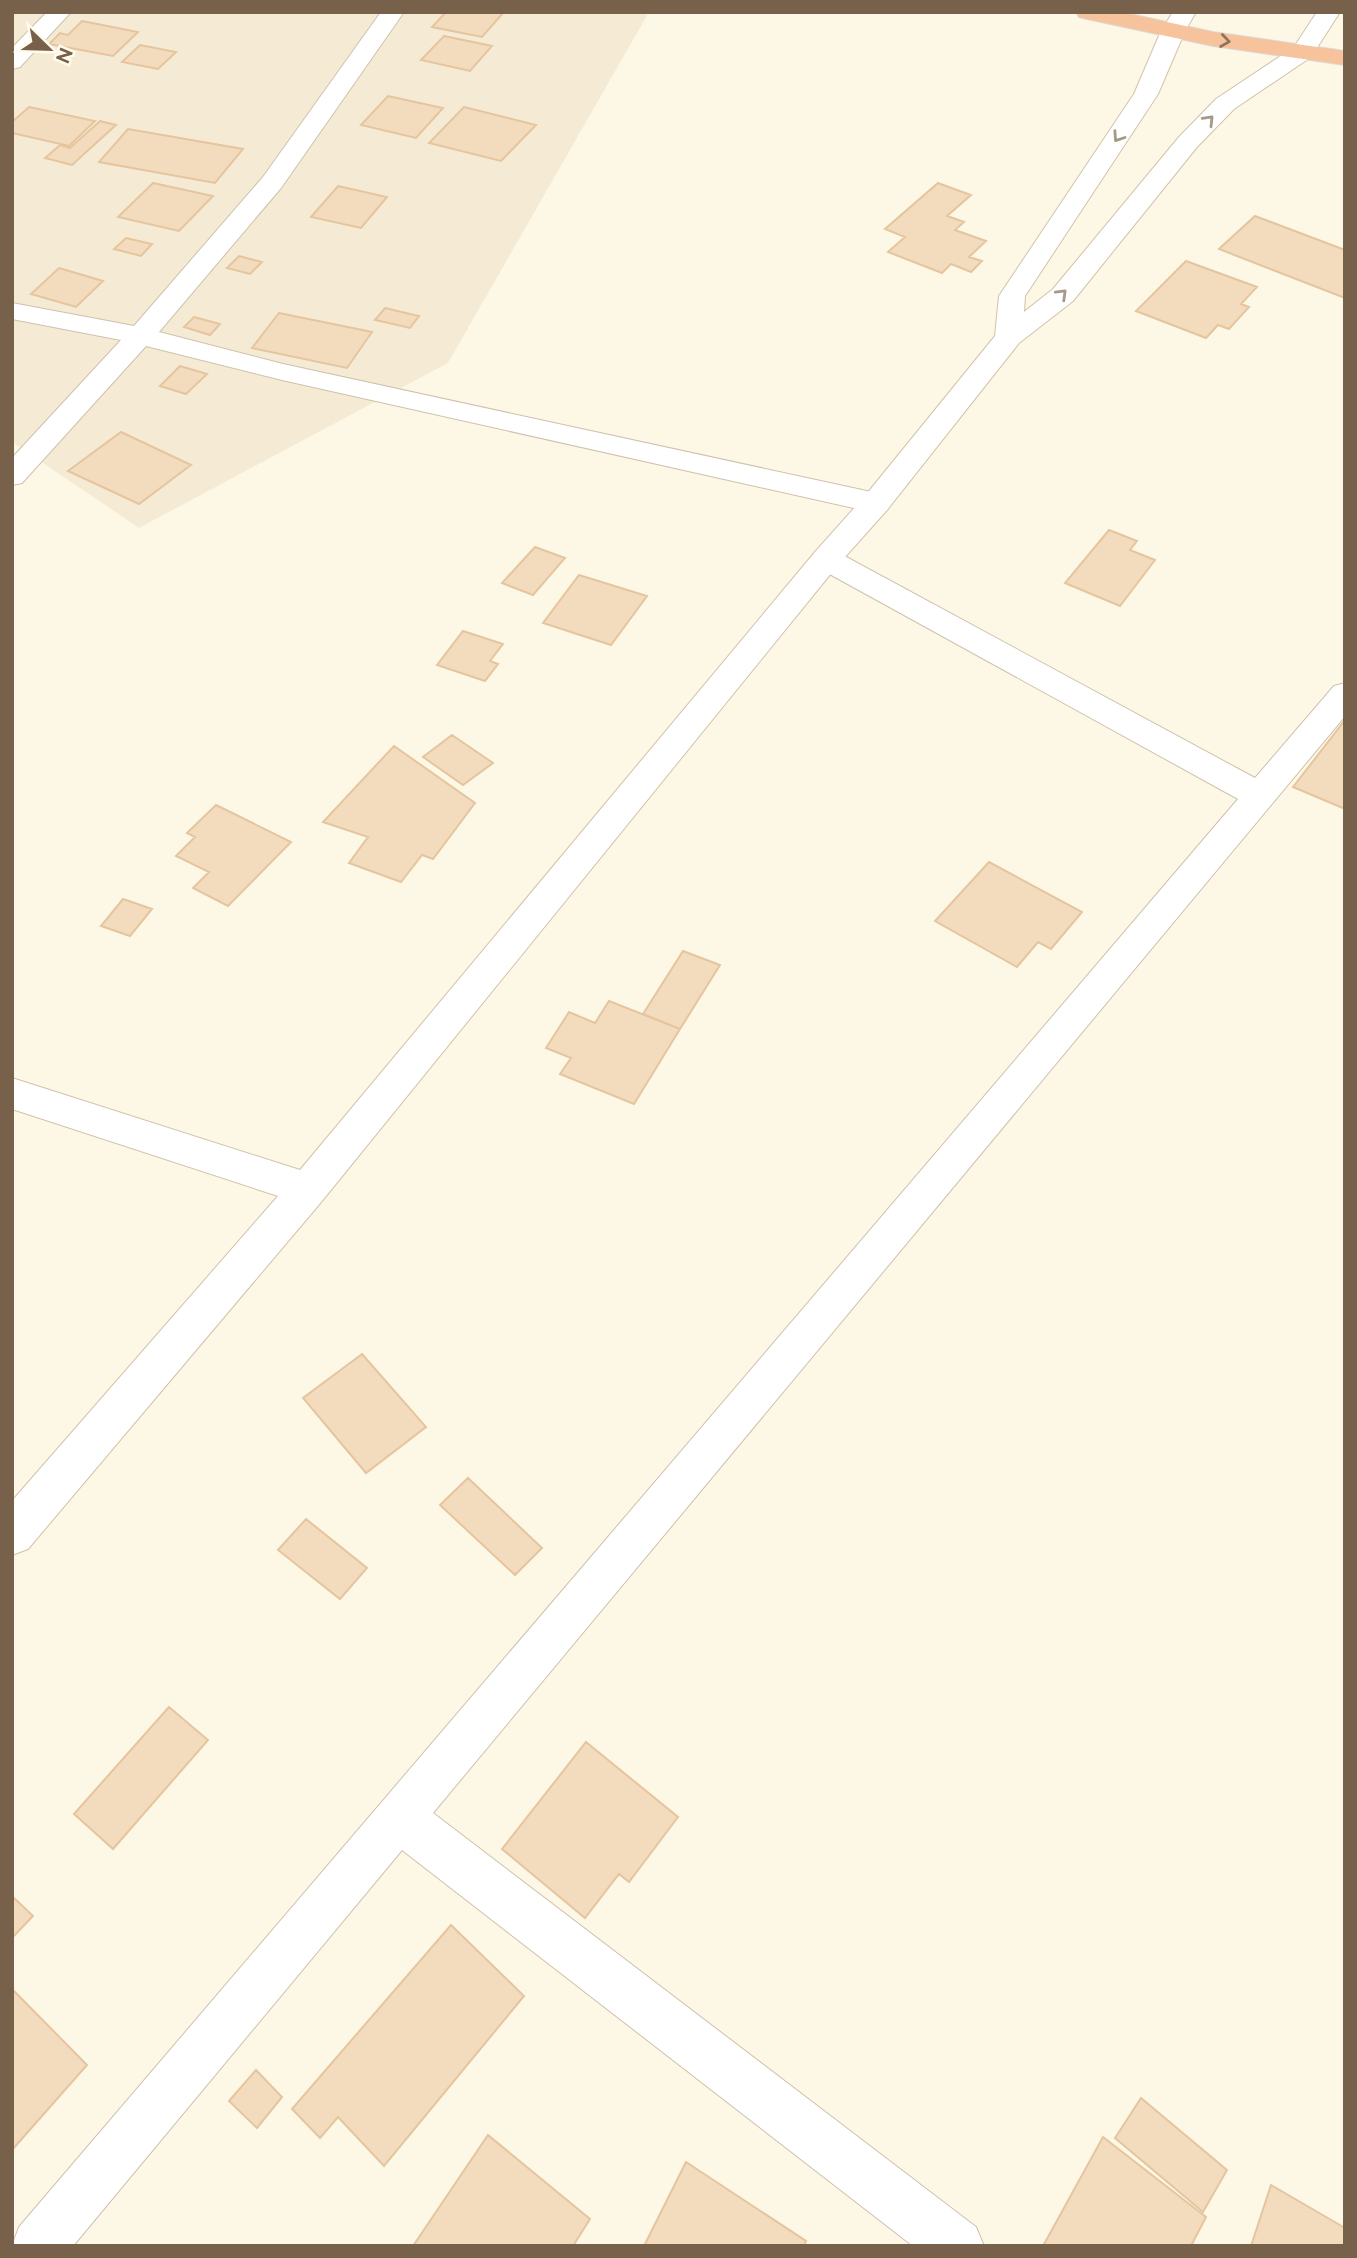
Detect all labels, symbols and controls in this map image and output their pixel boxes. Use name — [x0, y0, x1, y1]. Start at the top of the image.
north arrow — [14, 14, 84, 84]
one-way arrow — [1220, 33, 1231, 48]
text: N — [52, 45, 78, 67]
one-way arrow — [1201, 116, 1214, 129]
one-way arrow — [1113, 129, 1126, 142]
one-way arrow — [1054, 290, 1067, 302]

